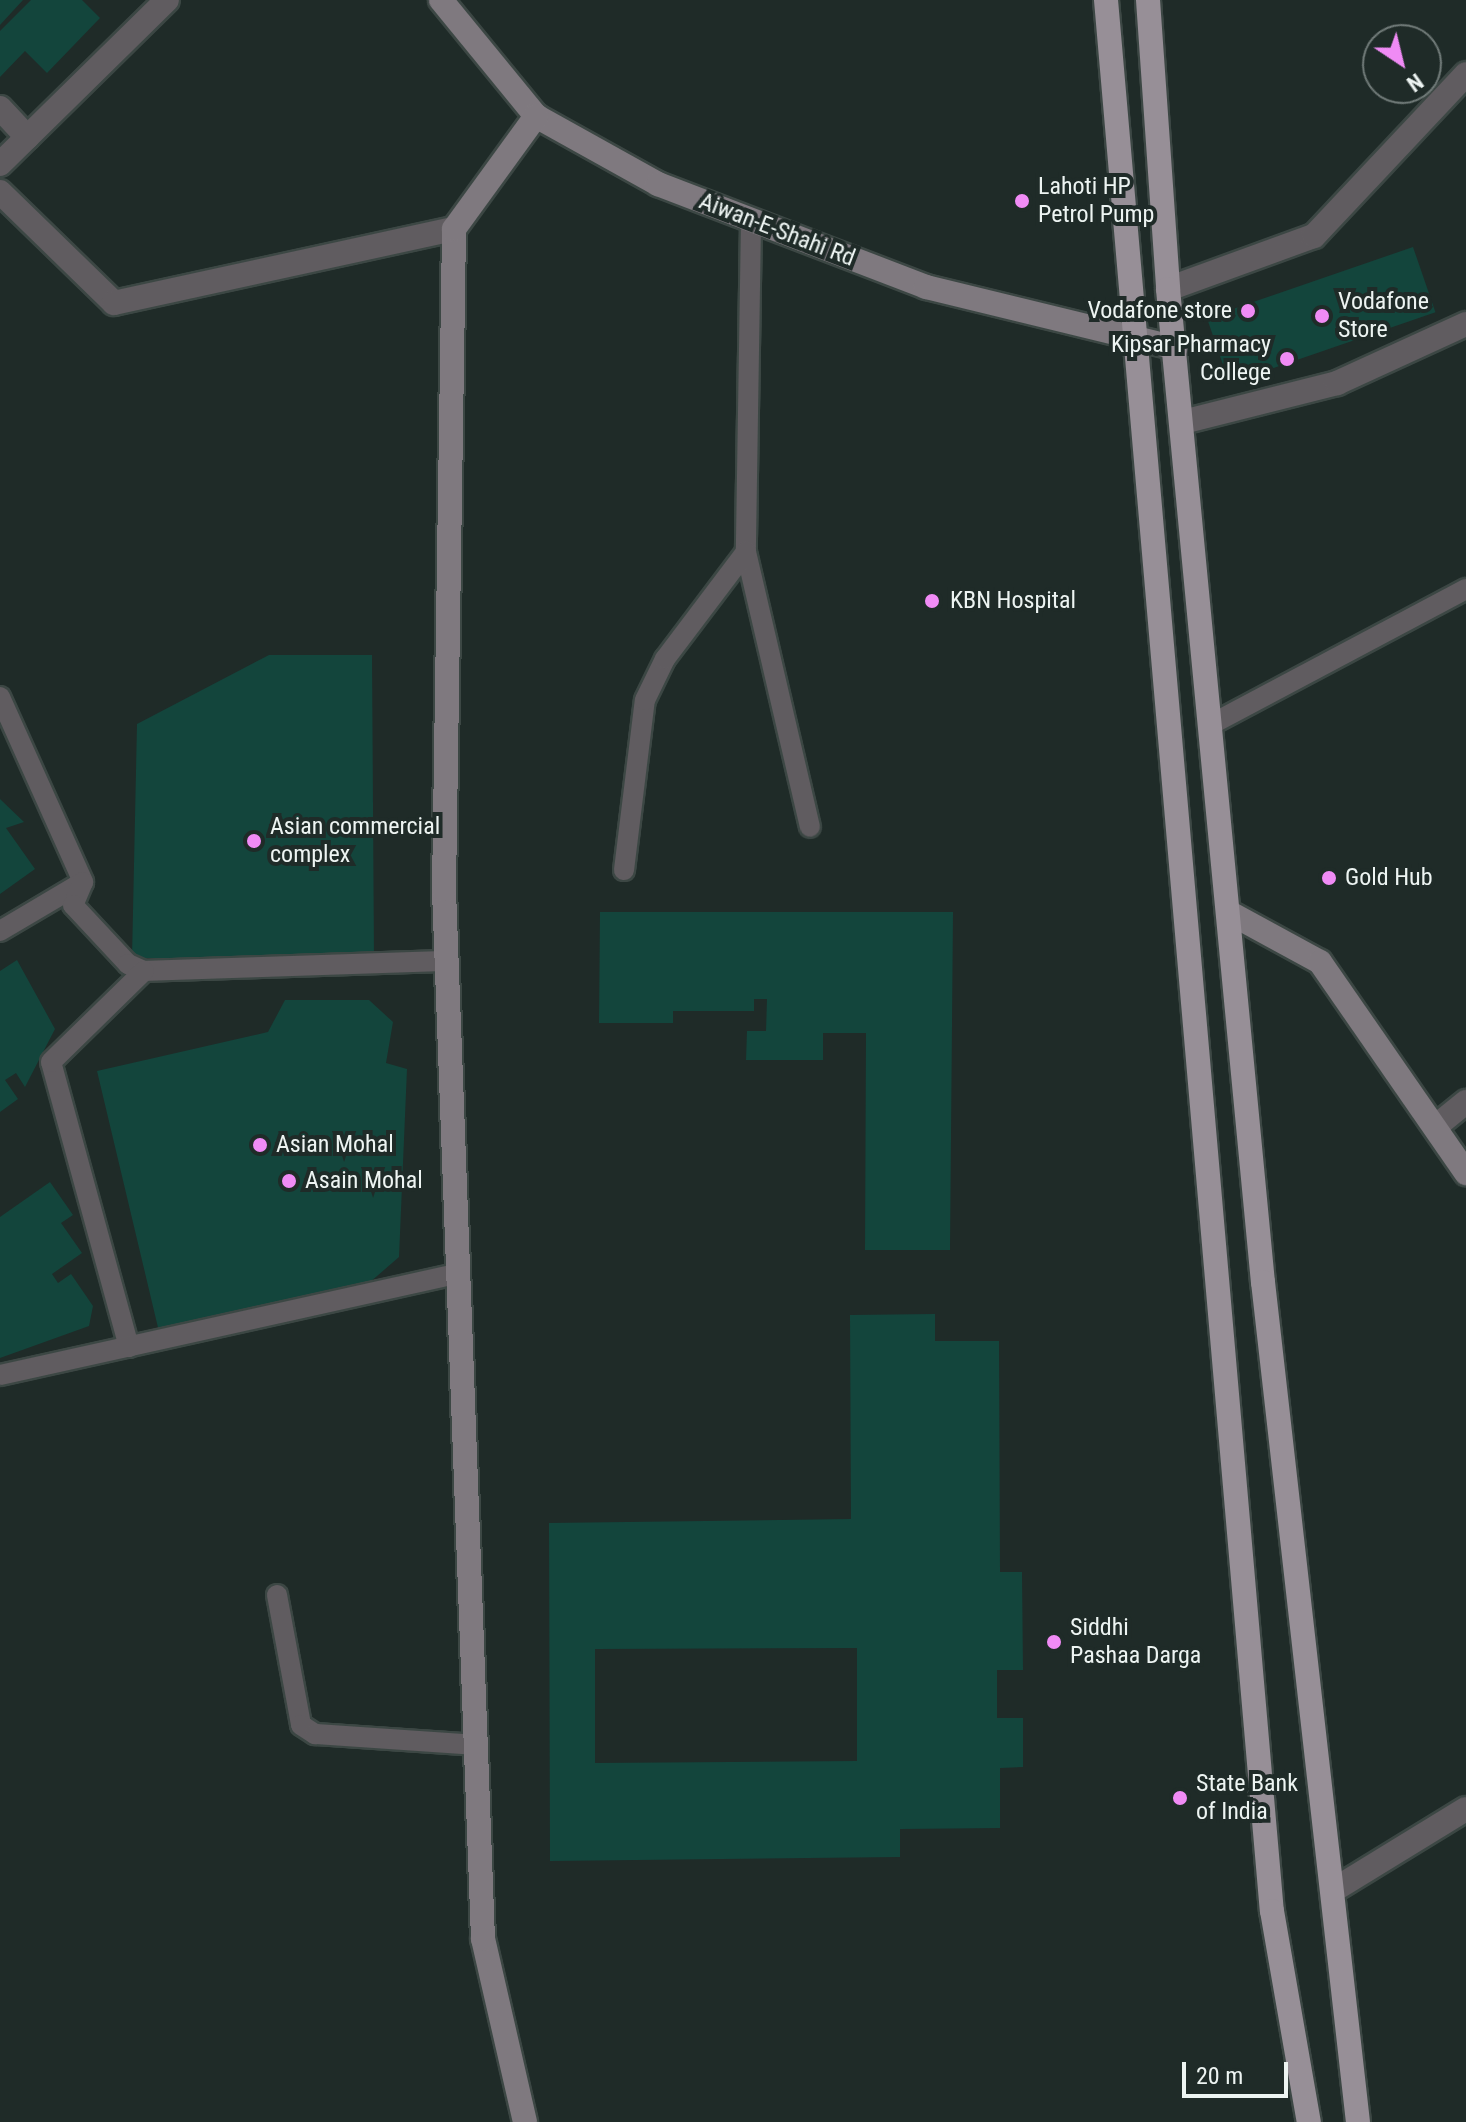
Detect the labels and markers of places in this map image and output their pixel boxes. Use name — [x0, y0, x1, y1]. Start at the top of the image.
place label: Lahoti HP Petrol Pump — [1038, 173, 1154, 229]
marker: Lahoti HP Petrol Pump — [1013, 192, 1031, 210]
place label: Vodafone Store — [1338, 288, 1429, 344]
place label: Vodafone store — [1087, 297, 1232, 325]
marker: Vodafone store — [1239, 302, 1257, 320]
marker: Vodafone Store — [1313, 307, 1331, 325]
place label: Kipsar Pharmacy College — [1111, 331, 1271, 387]
marker: Kipsar Pharmacy College — [1278, 350, 1296, 368]
place label: KBN Hospital — [950, 587, 1076, 615]
marker: KBN Hospital — [921, 590, 943, 612]
place label: Asian commercial complex — [270, 813, 440, 869]
marker: Asian commercial complex — [245, 832, 263, 850]
place label: Gold Hub — [1345, 864, 1432, 892]
marker: Gold Hub — [1320, 869, 1338, 887]
place label: Asian Mohal — [276, 1131, 394, 1159]
marker: Asian Mohal — [251, 1136, 269, 1154]
place label: Asain Mohal — [305, 1167, 423, 1195]
marker: Asain Mohal — [280, 1172, 298, 1190]
place label: Siddhi Pashaa Darga — [1070, 1614, 1201, 1670]
marker: Siddhi Pashaa Darga — [1045, 1633, 1063, 1651]
place label: State Bank of India — [1196, 1770, 1298, 1826]
marker: State Bank of India — [1171, 1789, 1189, 1807]

